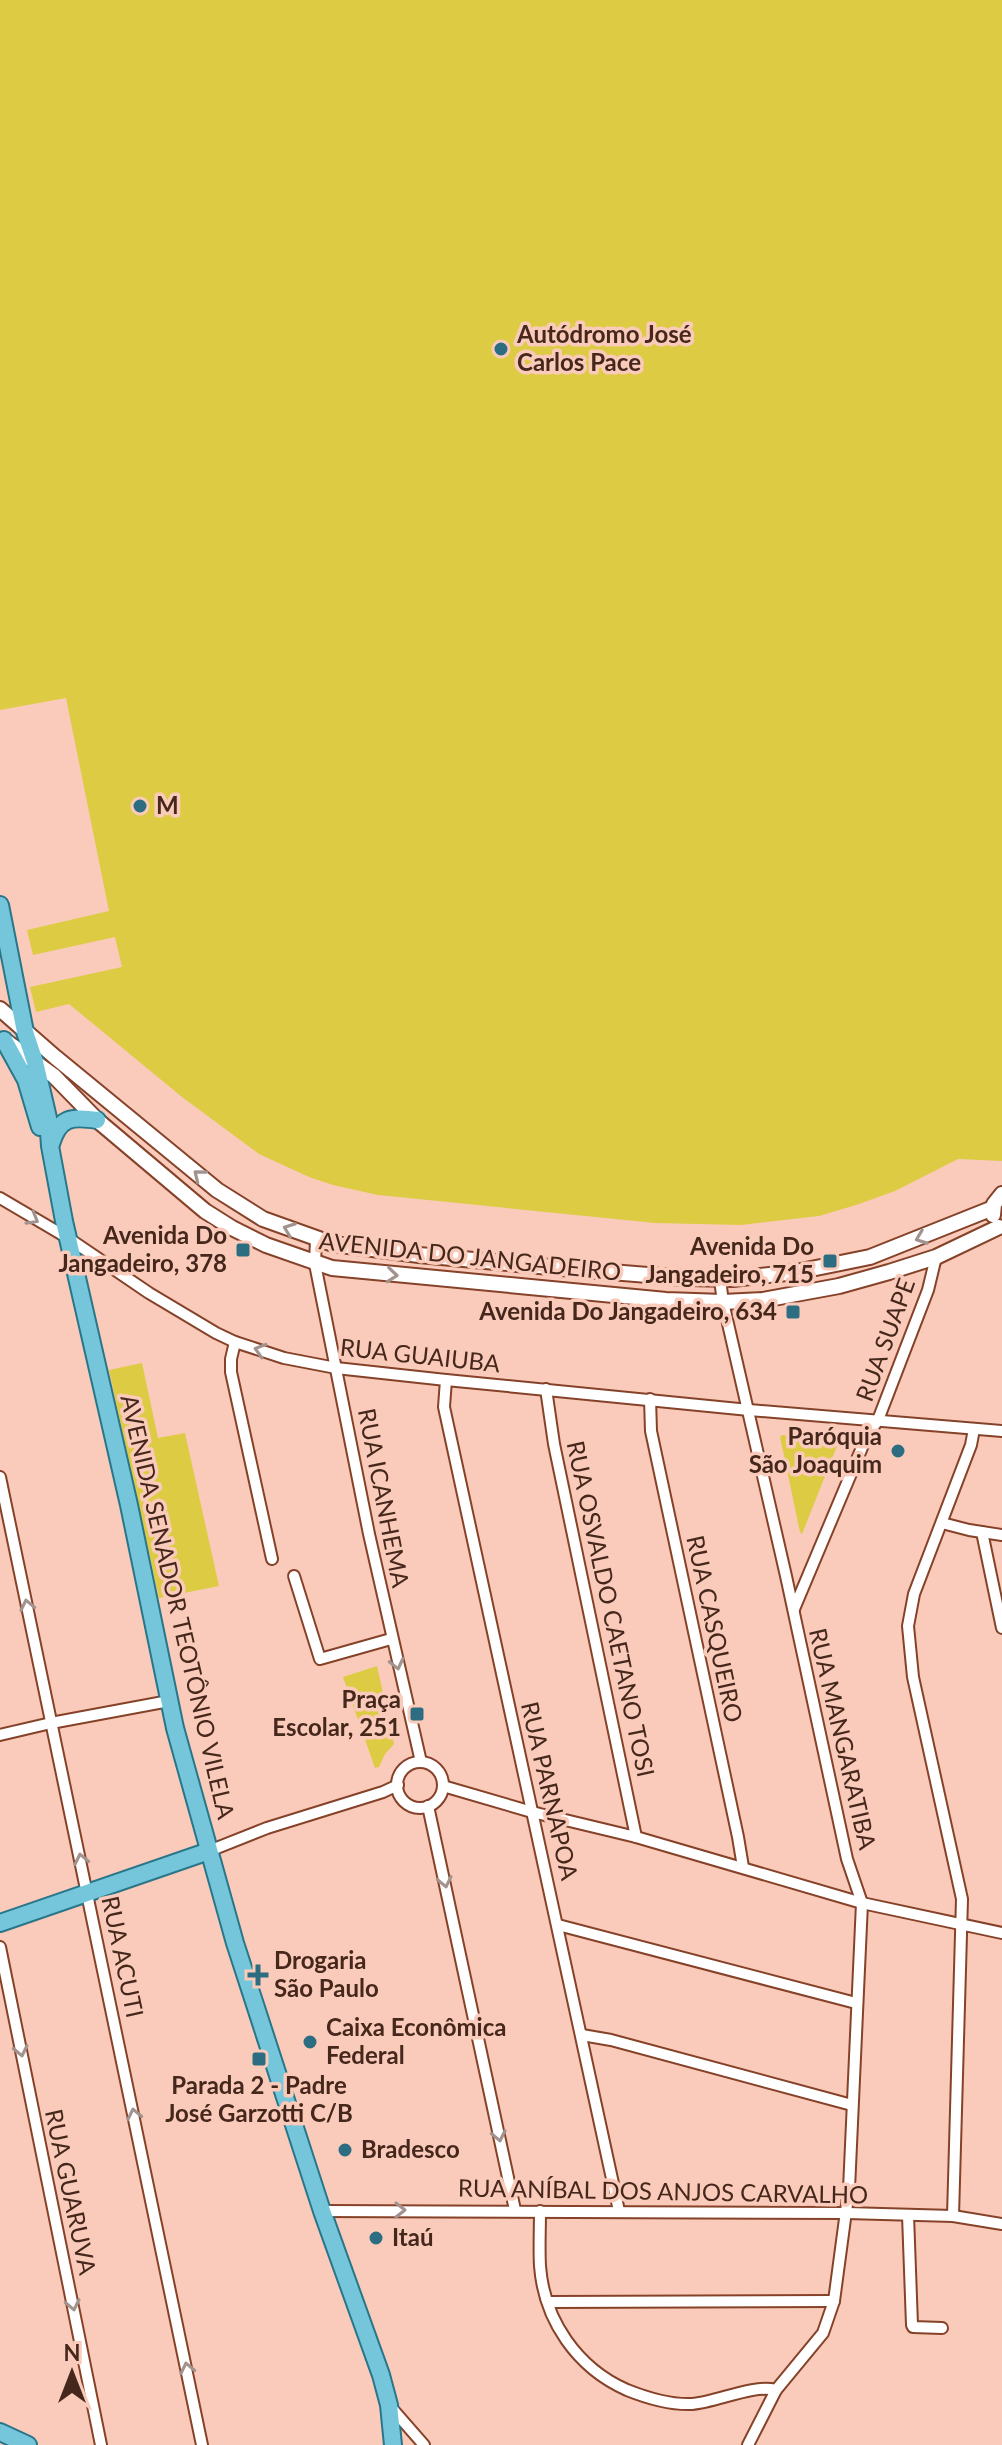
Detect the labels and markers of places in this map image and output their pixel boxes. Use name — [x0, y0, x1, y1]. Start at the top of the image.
place label: Autódromo José Carlos Pace — [516, 319, 692, 376]
marker: Autódromo José Carlos Pace — [492, 340, 510, 358]
place label: M — [156, 790, 179, 819]
marker: M — [131, 797, 149, 815]
place label: Avenida Do Jangadeiro, 378 — [58, 1220, 227, 1277]
place label: Avenida Do Jangadeiro, 715 — [645, 1231, 814, 1288]
marker: Avenida Do Jangadeiro, 378 — [234, 1241, 252, 1259]
marker: Avenida Do Jangadeiro, 715 — [821, 1252, 839, 1270]
place label: Avenida Do Jangadeiro, 634 — [478, 1296, 777, 1325]
marker: Avenida Do Jangadeiro, 634 — [784, 1303, 802, 1321]
place label: Paróquia São Joaquim — [749, 1421, 882, 1478]
marker: Paróquia São Joaquim — [889, 1442, 907, 1460]
place label: Praça Escolar, 251 — [272, 1684, 401, 1741]
marker: Praça Escolar, 251 — [408, 1705, 426, 1723]
place label: Drogaria São Paulo — [274, 1945, 379, 2002]
marker: Drogaria São Paulo — [249, 1966, 267, 1984]
place label: Caixa Econômica Federal — [326, 2012, 506, 2069]
marker: Caixa Econômica Federal — [301, 2033, 319, 2051]
marker: Parada 2 - Padre José Garzotti C/B — [250, 2050, 268, 2068]
place label: Parada 2 - Padre José Garzotti C/B — [165, 2070, 353, 2127]
place label: Bradesco — [361, 2134, 460, 2163]
marker: Bradesco — [336, 2141, 354, 2159]
place label: Itaú — [392, 2222, 433, 2251]
marker: Itaú — [367, 2229, 385, 2247]

